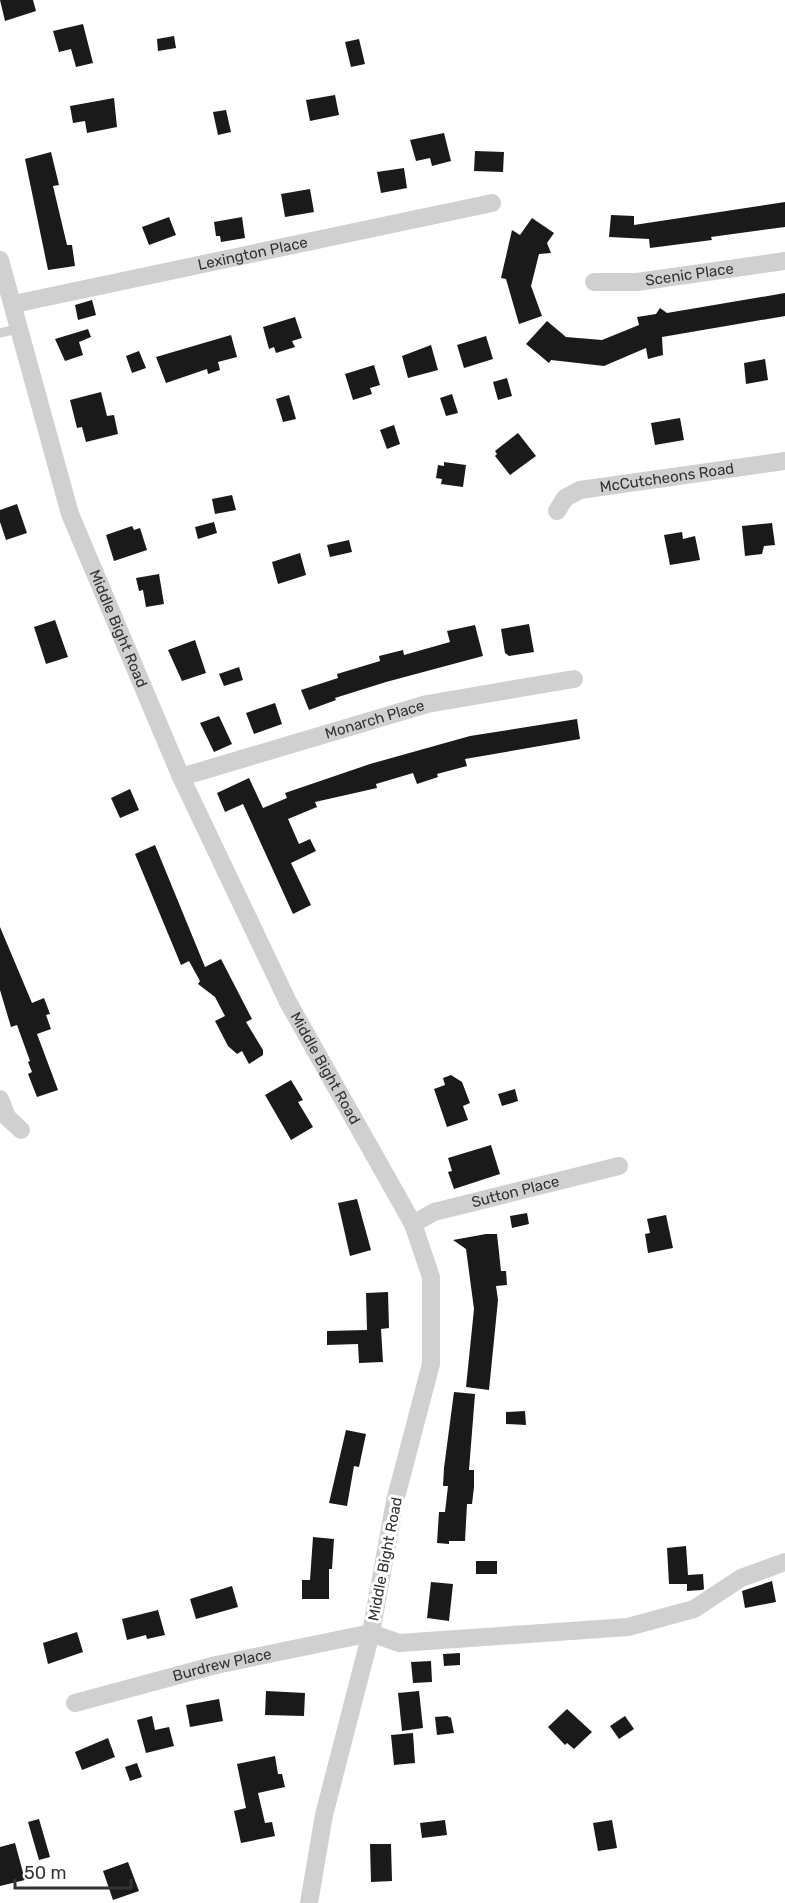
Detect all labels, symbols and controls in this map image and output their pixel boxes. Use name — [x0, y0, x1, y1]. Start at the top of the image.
street label: Lexington Place — [196, 233, 309, 274]
street label: Scenic Place — [644, 259, 735, 290]
street label: McCutcheons Road — [598, 459, 735, 496]
street label: Middle Bight Road — [86, 567, 151, 690]
street label: Monarch Place — [323, 696, 427, 743]
street label: Middle Bight Road — [286, 1009, 364, 1127]
street label: Sutton Place — [470, 1172, 561, 1211]
street label: Middle Bight Road — [364, 1496, 406, 1622]
street label: Burdrew Place — [171, 1645, 273, 1685]
scale bar — [15, 1852, 130, 1890]
text: 50 m — [24, 1862, 67, 1884]

